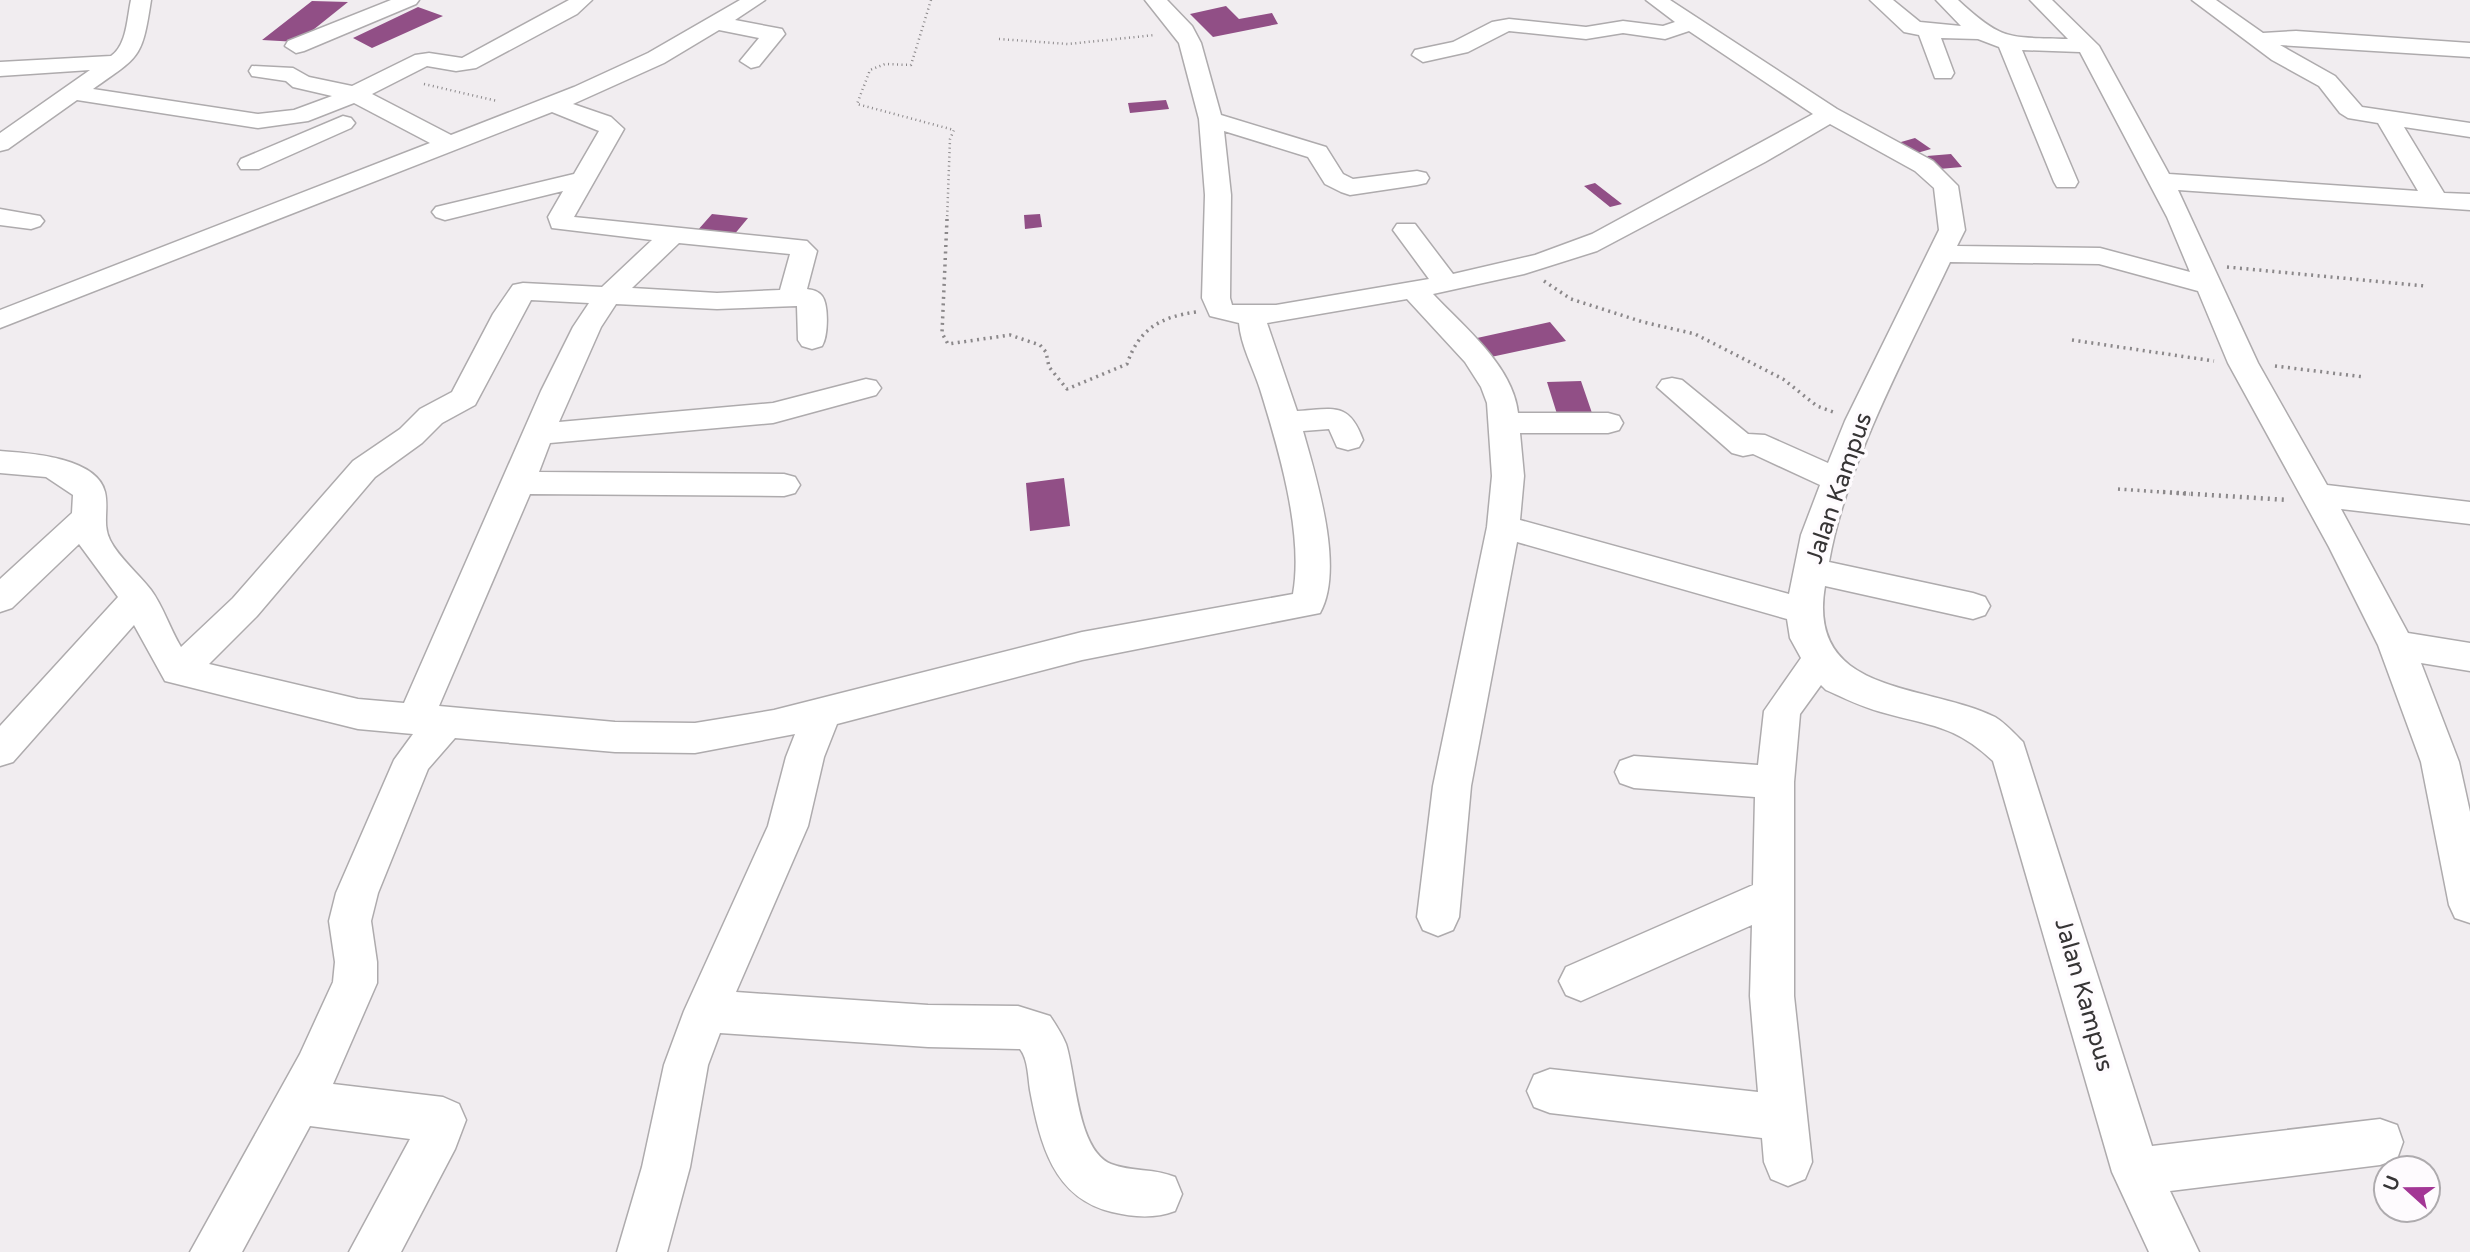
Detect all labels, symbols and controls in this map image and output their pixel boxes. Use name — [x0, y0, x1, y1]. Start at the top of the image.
street label: Jalan Kampus — [1800, 409, 1878, 567]
street label: Jalan Kampus — [2048, 915, 2120, 1075]
north arrow — [2372, 1154, 2442, 1224]
text: U — [2379, 1173, 2405, 1194]

